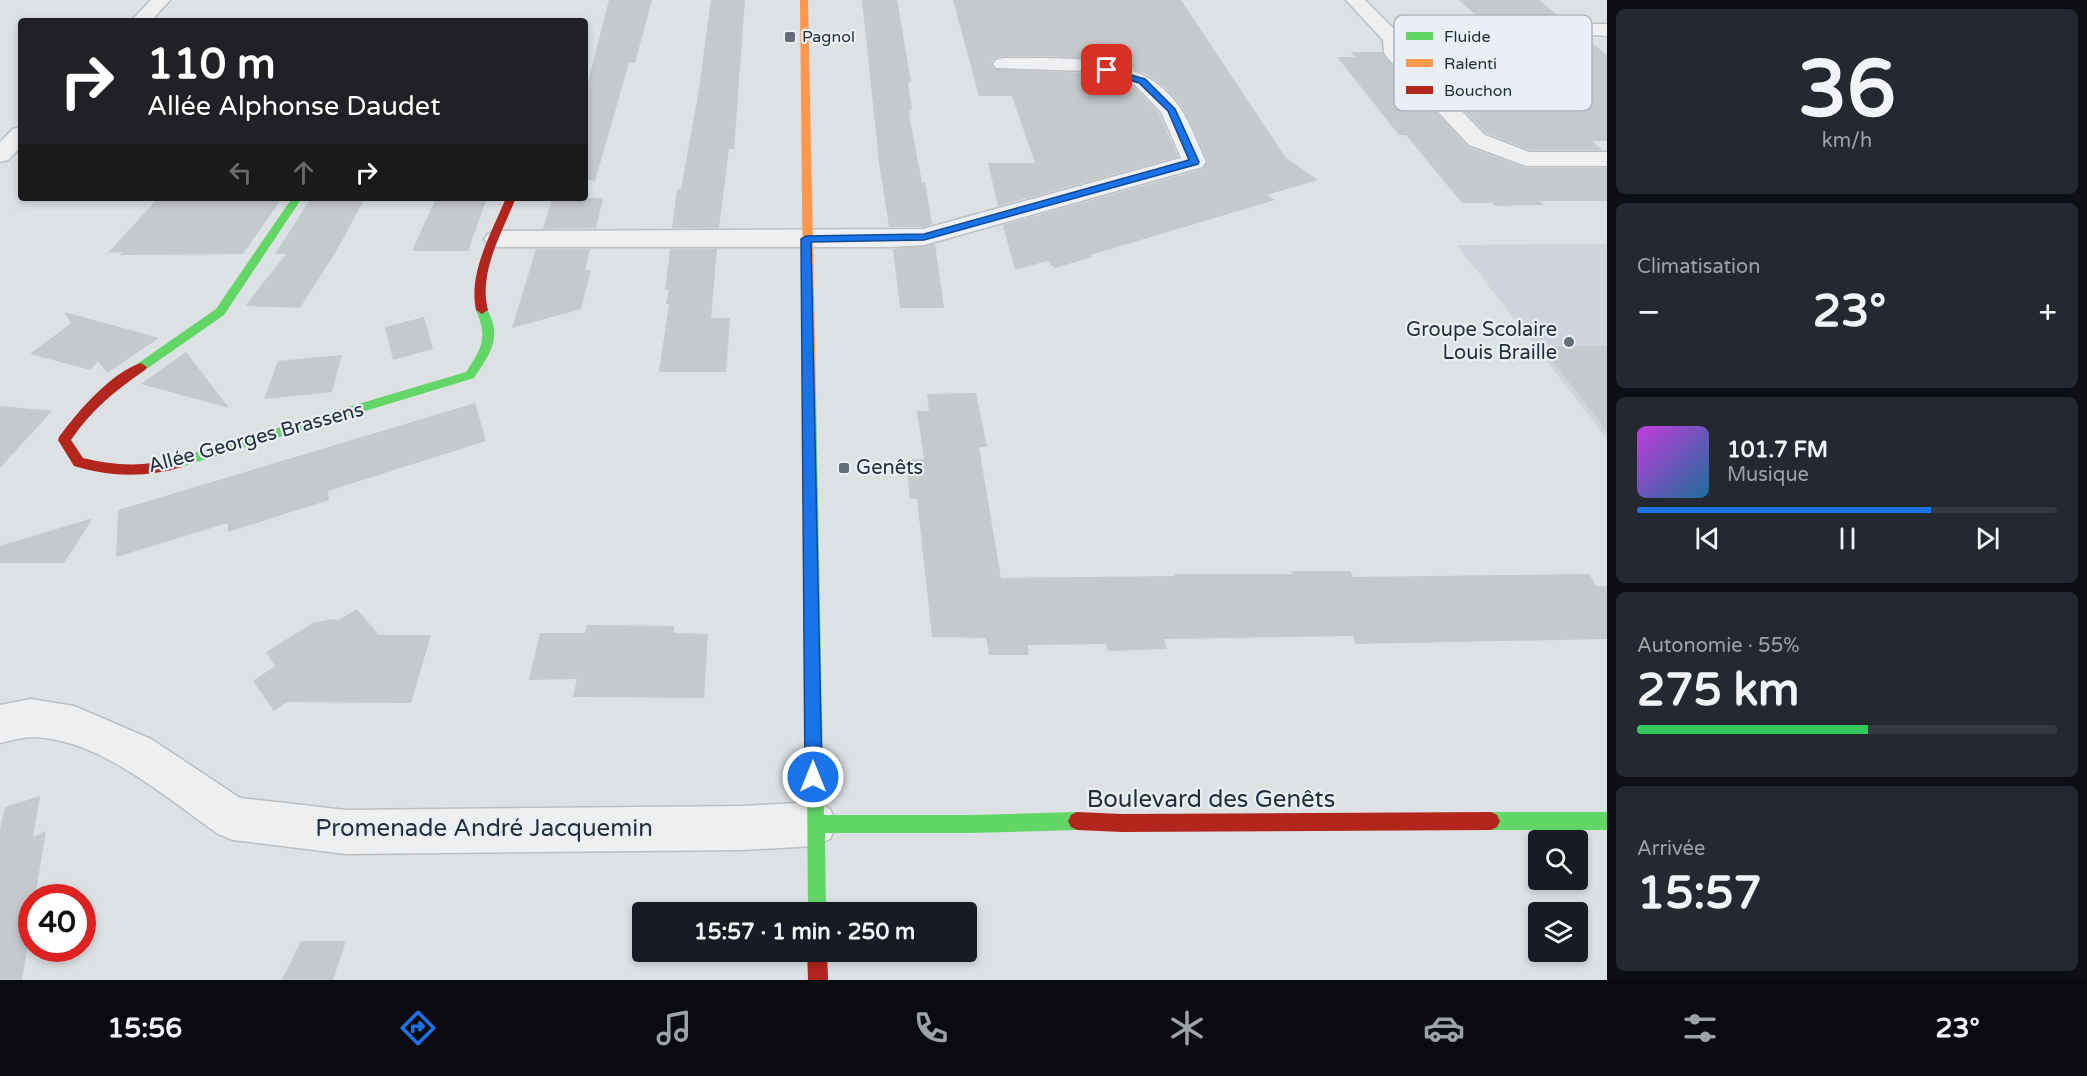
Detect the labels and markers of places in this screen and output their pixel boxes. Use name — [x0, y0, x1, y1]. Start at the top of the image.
place label: Pagnol — [802, 27, 855, 47]
marker: Pagnol — [783, 30, 797, 44]
pin — [1081, 44, 1132, 95]
place label: Groupe Scolaire Louis Braille — [1406, 318, 1557, 365]
marker: Groupe Scolaire Louis Braille — [1562, 335, 1576, 349]
place label: Genêts — [856, 456, 923, 480]
marker: Genêts — [837, 461, 851, 475]

